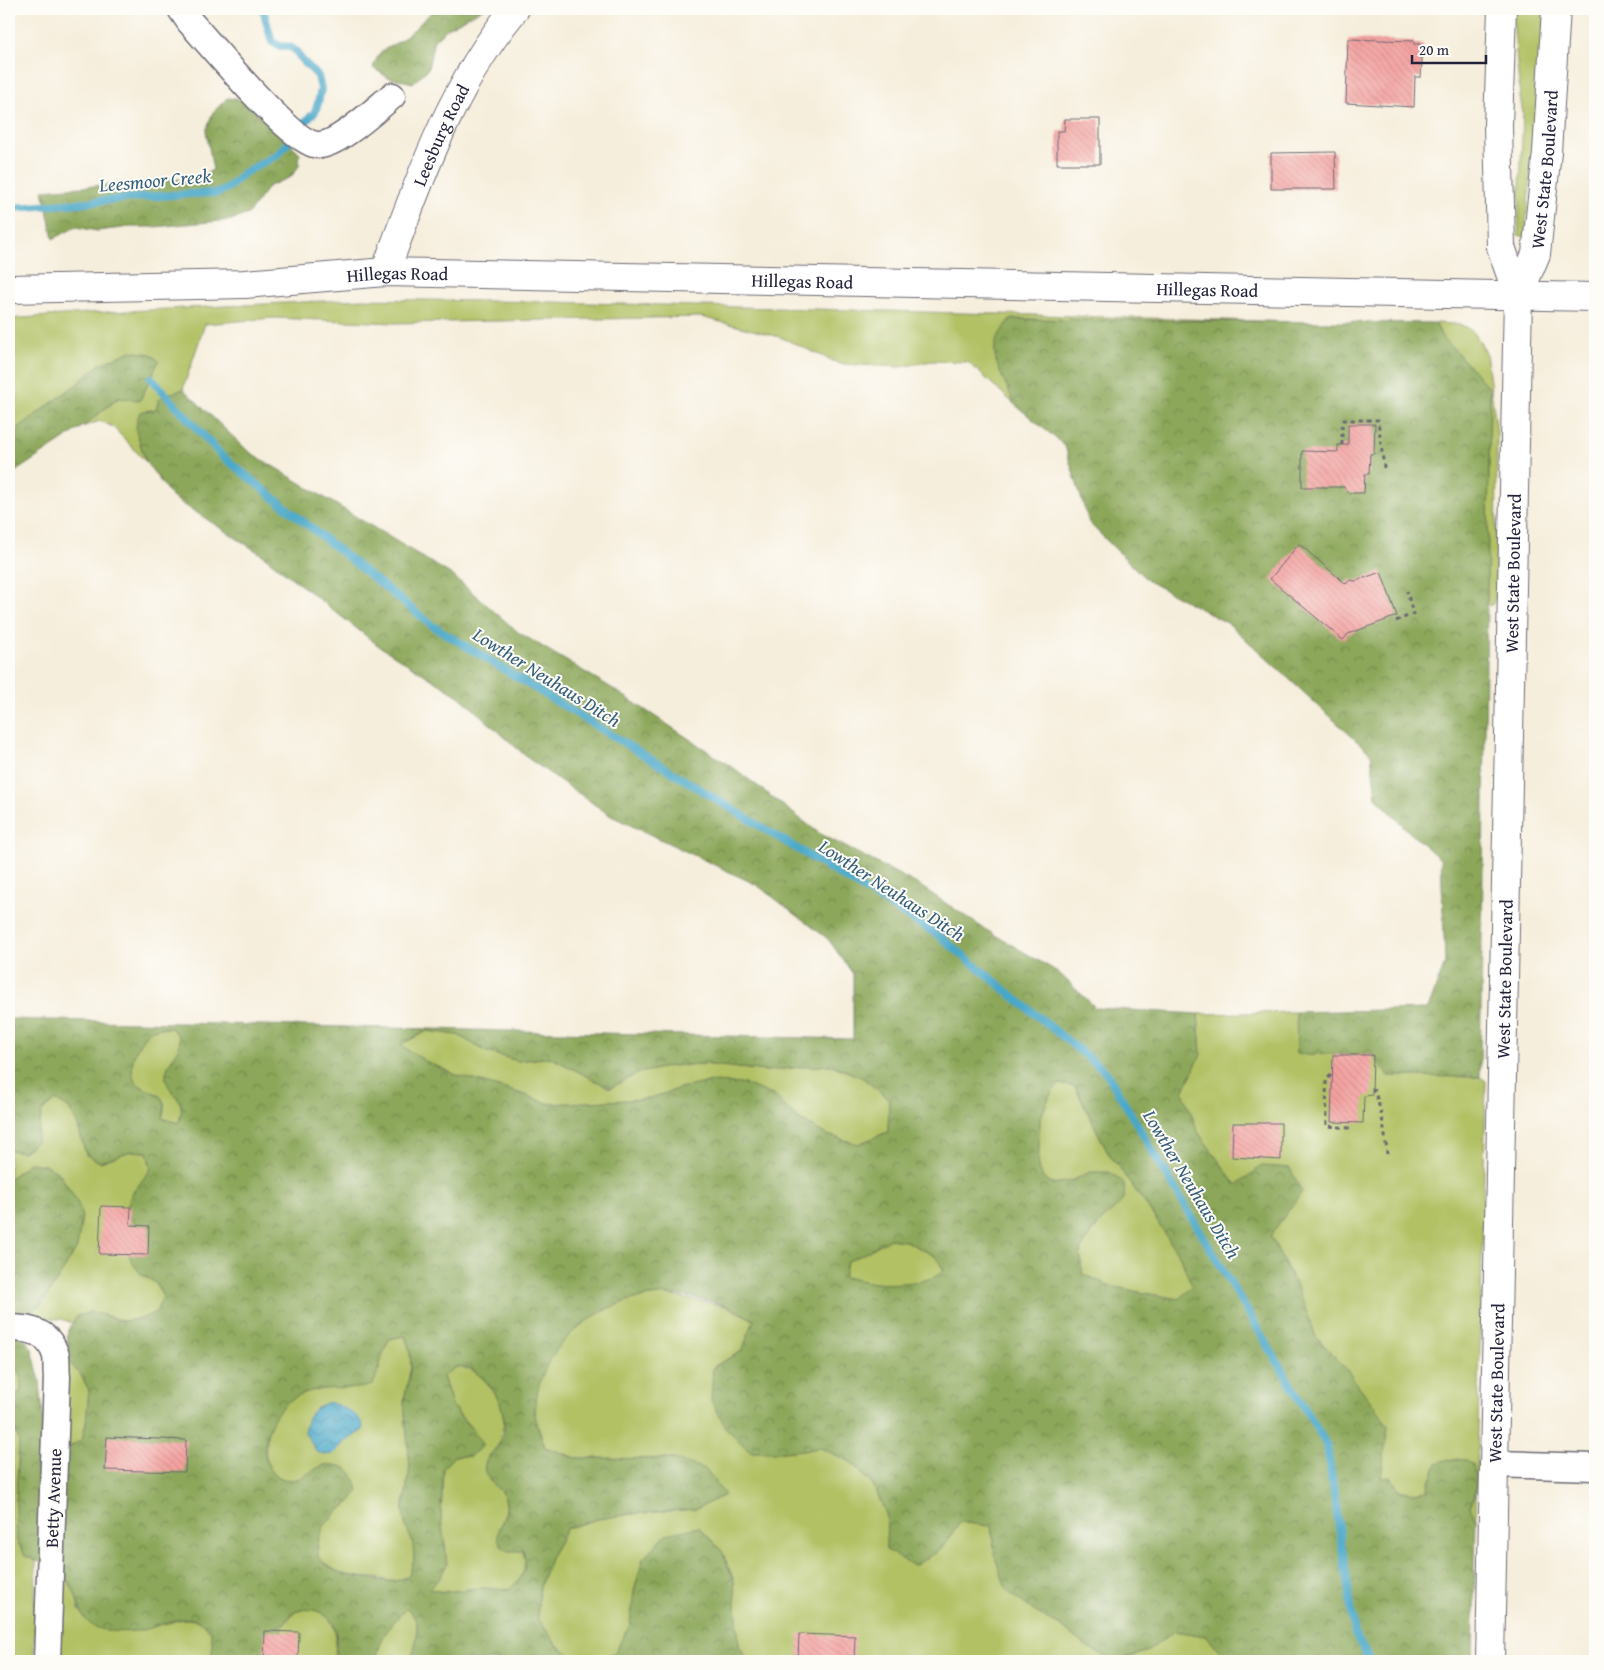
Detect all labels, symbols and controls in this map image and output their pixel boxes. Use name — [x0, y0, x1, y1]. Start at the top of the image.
scale bar — [1412, 32, 1485, 64]
text: 20 m — [1419, 39, 1450, 60]
street label: Leesburg Road — [405, 78, 476, 190]
street label: West State Boulevard — [1523, 89, 1564, 250]
water label: Leesmoor Creek — [97, 161, 212, 199]
street label: Hillegas Road — [345, 258, 449, 289]
street label: Hillegas Road — [751, 266, 854, 295]
street label: Hillegas Road — [1156, 274, 1259, 304]
street label: West State Boulevard — [1497, 493, 1527, 653]
water label: Lowther Neuhaus Ditch — [467, 620, 627, 734]
water label: Lowther Neuhaus Ditch — [813, 832, 971, 948]
street label: West State Boulevard — [1489, 899, 1519, 1059]
water label: Lowther Neuhaus Ditch — [1136, 1103, 1248, 1264]
street label: West State Boulevard — [1481, 1303, 1511, 1463]
street label: Betty Avenue — [38, 1448, 68, 1548]

